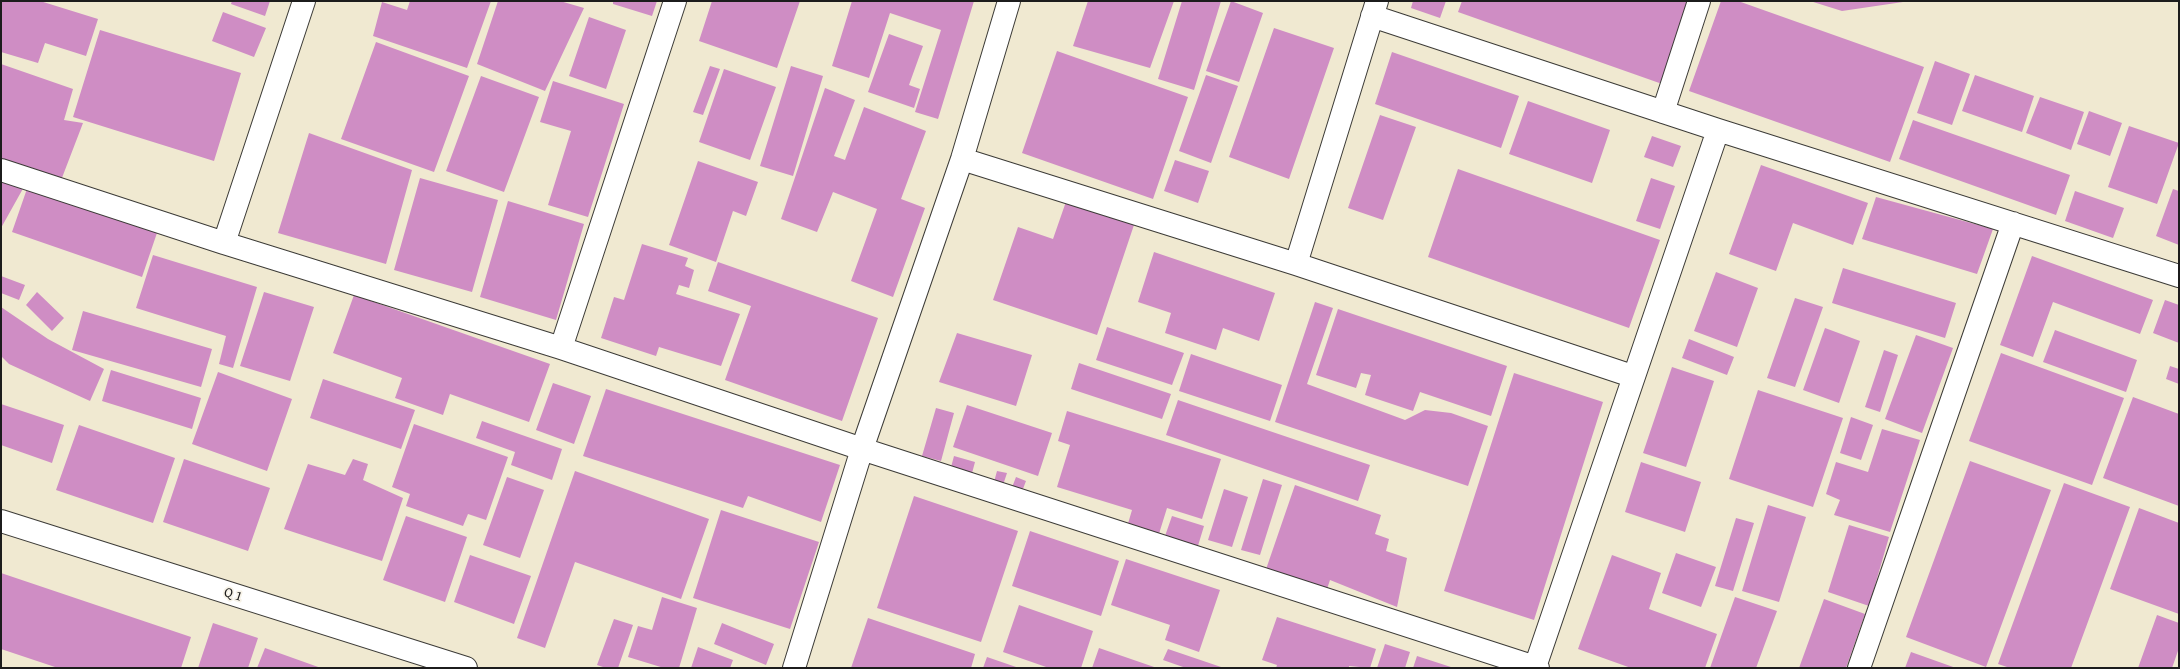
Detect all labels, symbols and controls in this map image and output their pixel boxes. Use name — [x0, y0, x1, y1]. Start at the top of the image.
street label: Q 1 — [222, 584, 244, 606]

